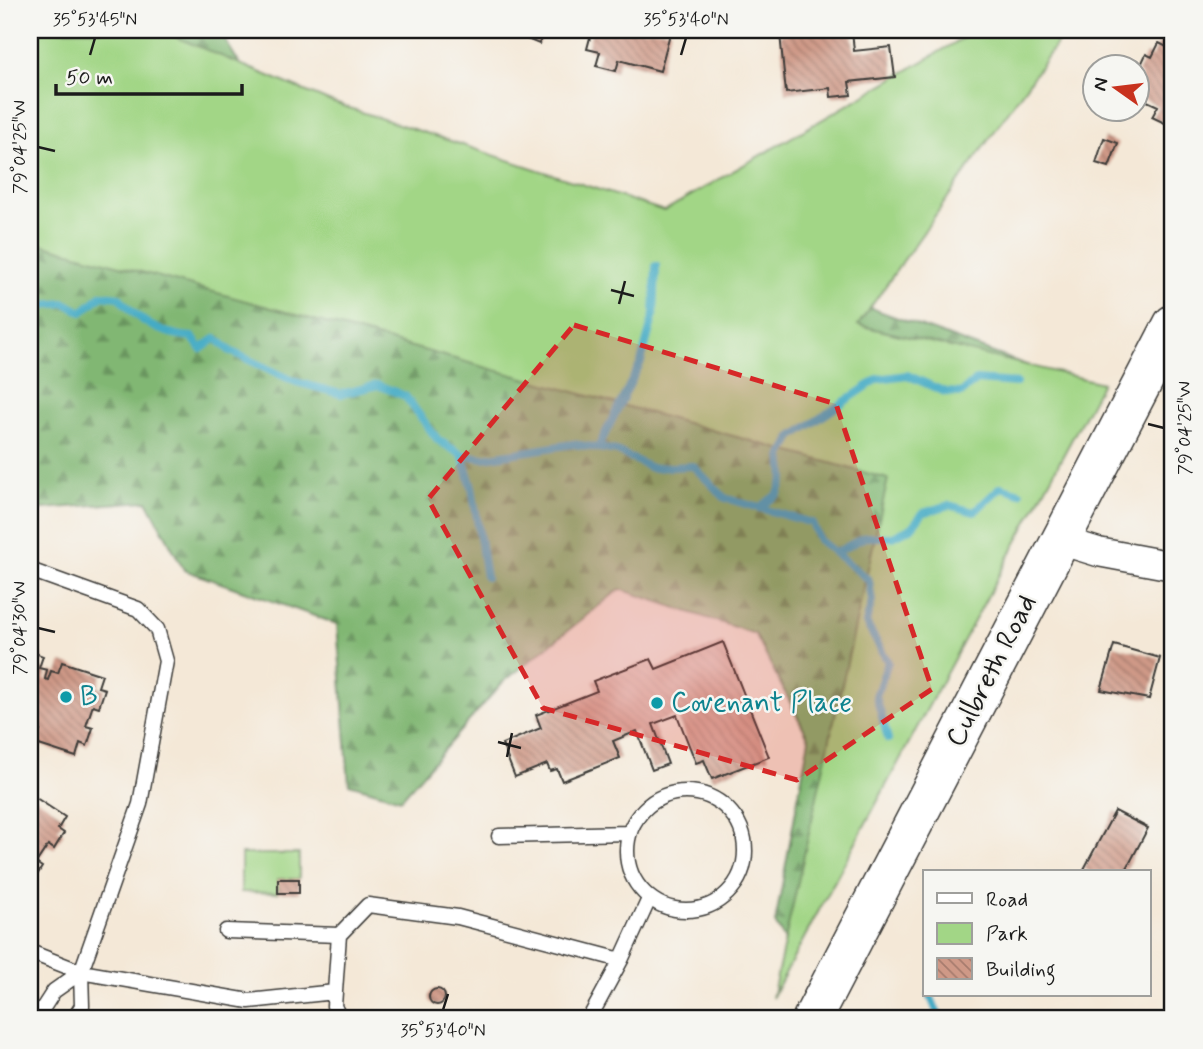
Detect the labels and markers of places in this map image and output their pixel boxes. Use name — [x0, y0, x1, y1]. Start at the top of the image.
place label: B — [80, 679, 98, 716]
place label: Covenant Place — [671, 685, 852, 722]
marker: B — [58, 689, 74, 705]
marker: Covenant Place — [649, 695, 665, 711]

